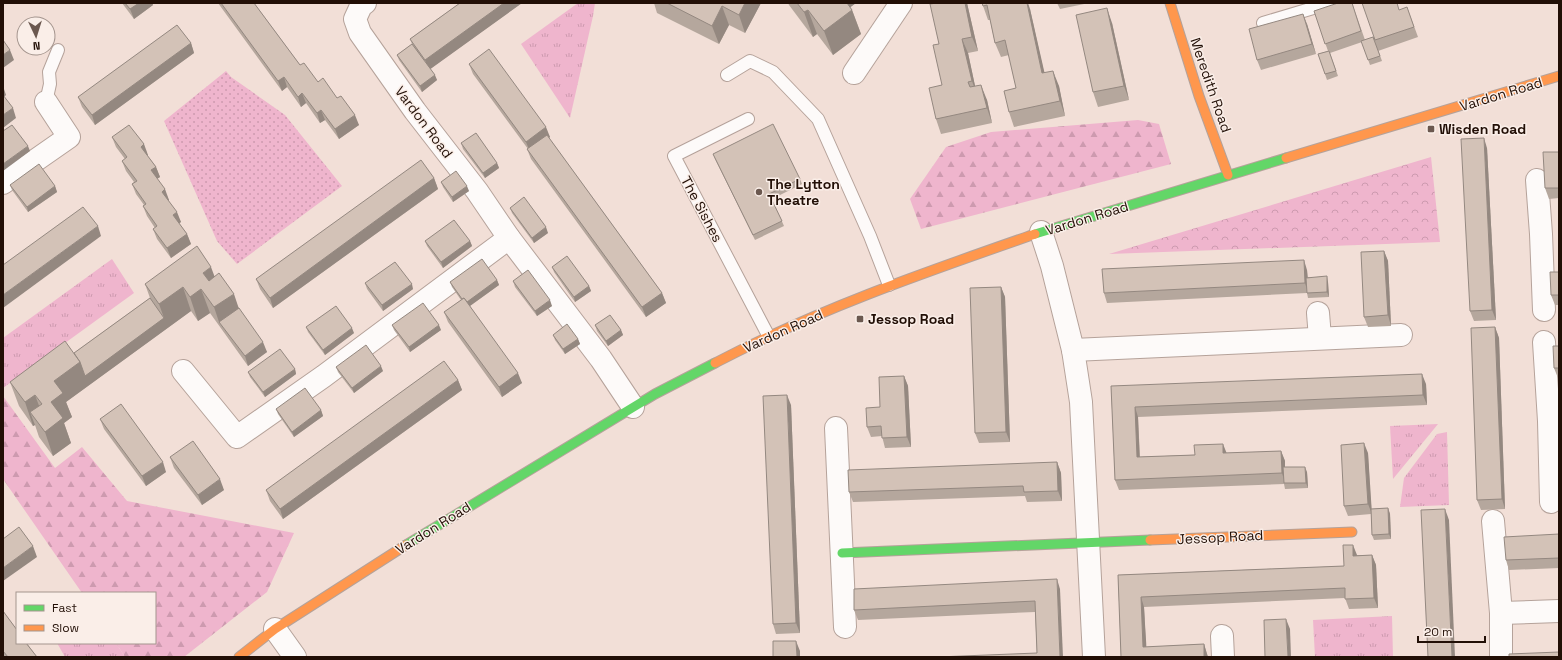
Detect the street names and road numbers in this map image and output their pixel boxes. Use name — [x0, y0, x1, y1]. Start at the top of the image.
street label: Meredith Road — [1186, 35, 1236, 135]
street label: Vardon Road — [1458, 73, 1544, 115]
street label: Vardon Road — [391, 82, 457, 162]
street label: The Sishes — [677, 173, 727, 245]
street label: Vardon Road — [1044, 197, 1130, 239]
street label: Vardon Road — [740, 305, 826, 357]
street label: Vardon Road — [392, 498, 474, 558]
street label: Jessop Road — [1176, 526, 1264, 548]

